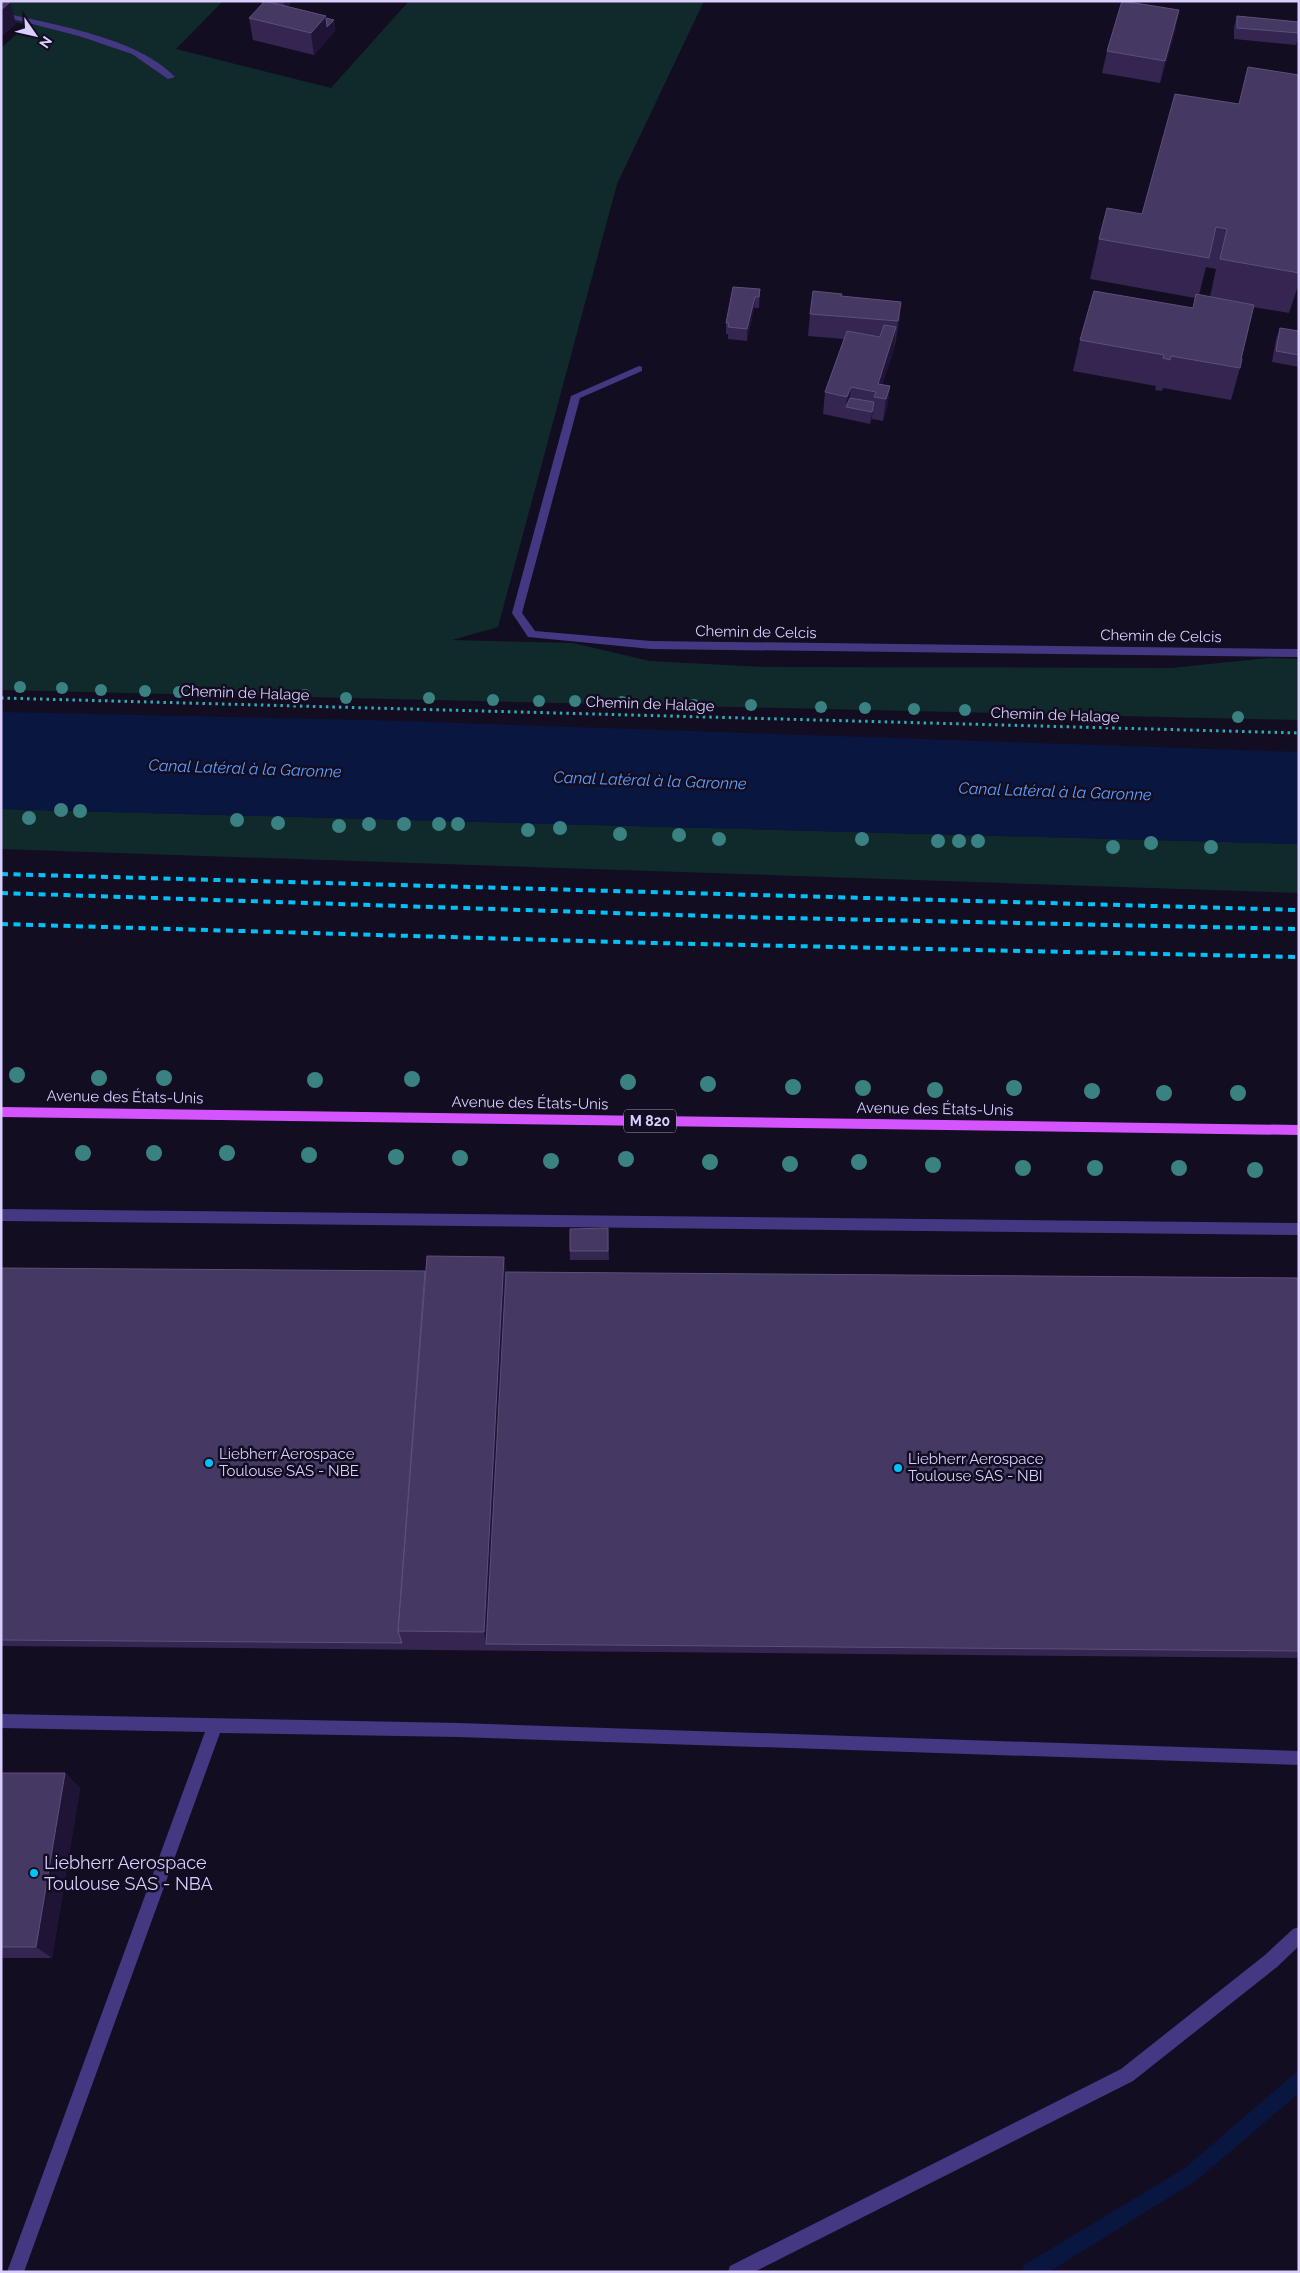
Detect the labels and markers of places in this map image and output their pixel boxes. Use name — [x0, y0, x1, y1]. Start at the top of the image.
place label: Liebherr Aerospace Toulouse SAS - NBE — [219, 1445, 359, 1480]
place label: Liebherr Aerospace Toulouse SAS - NBI — [908, 1450, 1044, 1485]
marker: Liebherr Aerospace Toulouse SAS - NBE — [203, 1457, 215, 1469]
marker: Liebherr Aerospace Toulouse SAS - NBI — [892, 1462, 904, 1474]
place label: Liebherr Aerospace Toulouse SAS - NBA — [44, 1852, 213, 1894]
marker: Liebherr Aerospace Toulouse SAS - NBA — [28, 1867, 40, 1879]

